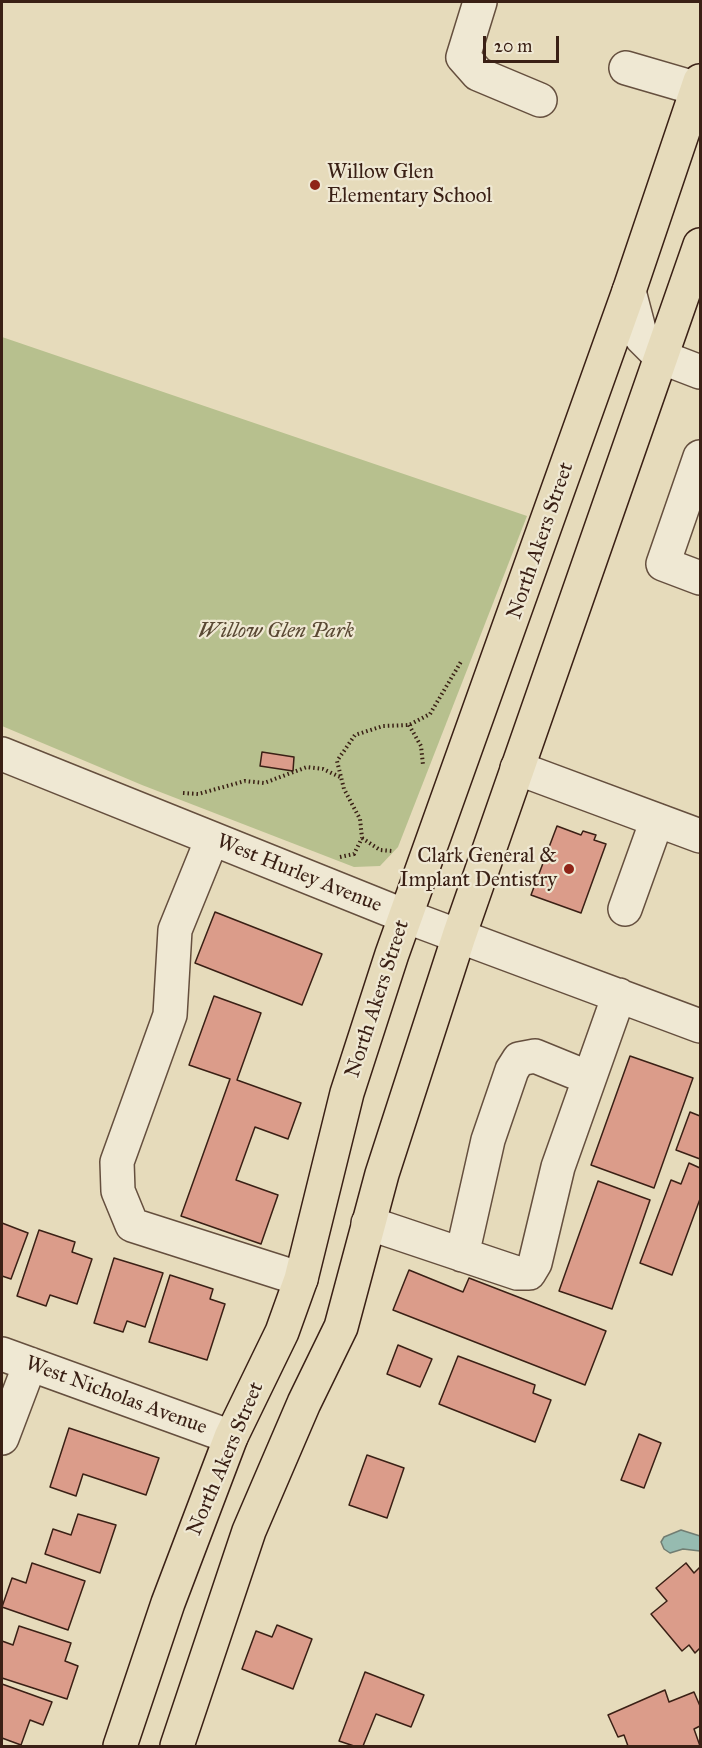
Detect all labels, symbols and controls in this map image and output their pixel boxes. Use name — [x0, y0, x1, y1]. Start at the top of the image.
scale bar — [486, 24, 562, 62]
text: 20 m — [494, 35, 532, 57]
place label: Willow Glen Elementary School — [327, 160, 492, 210]
marker: Willow Glen Elementary School — [308, 178, 322, 192]
street label: North Akers Street — [502, 459, 580, 623]
park label: Willow Glen Park — [198, 619, 354, 645]
street label: West Hurley Avenue — [213, 829, 385, 919]
place label: Clark General & Implant Dentistry — [400, 844, 557, 894]
marker: Clark General & Implant Dentistry — [562, 862, 576, 876]
street label: North Akers Street — [341, 917, 415, 1081]
street label: West Nicholas Avenue — [22, 1351, 210, 1441]
street label: North Akers Street — [182, 1378, 270, 1540]

